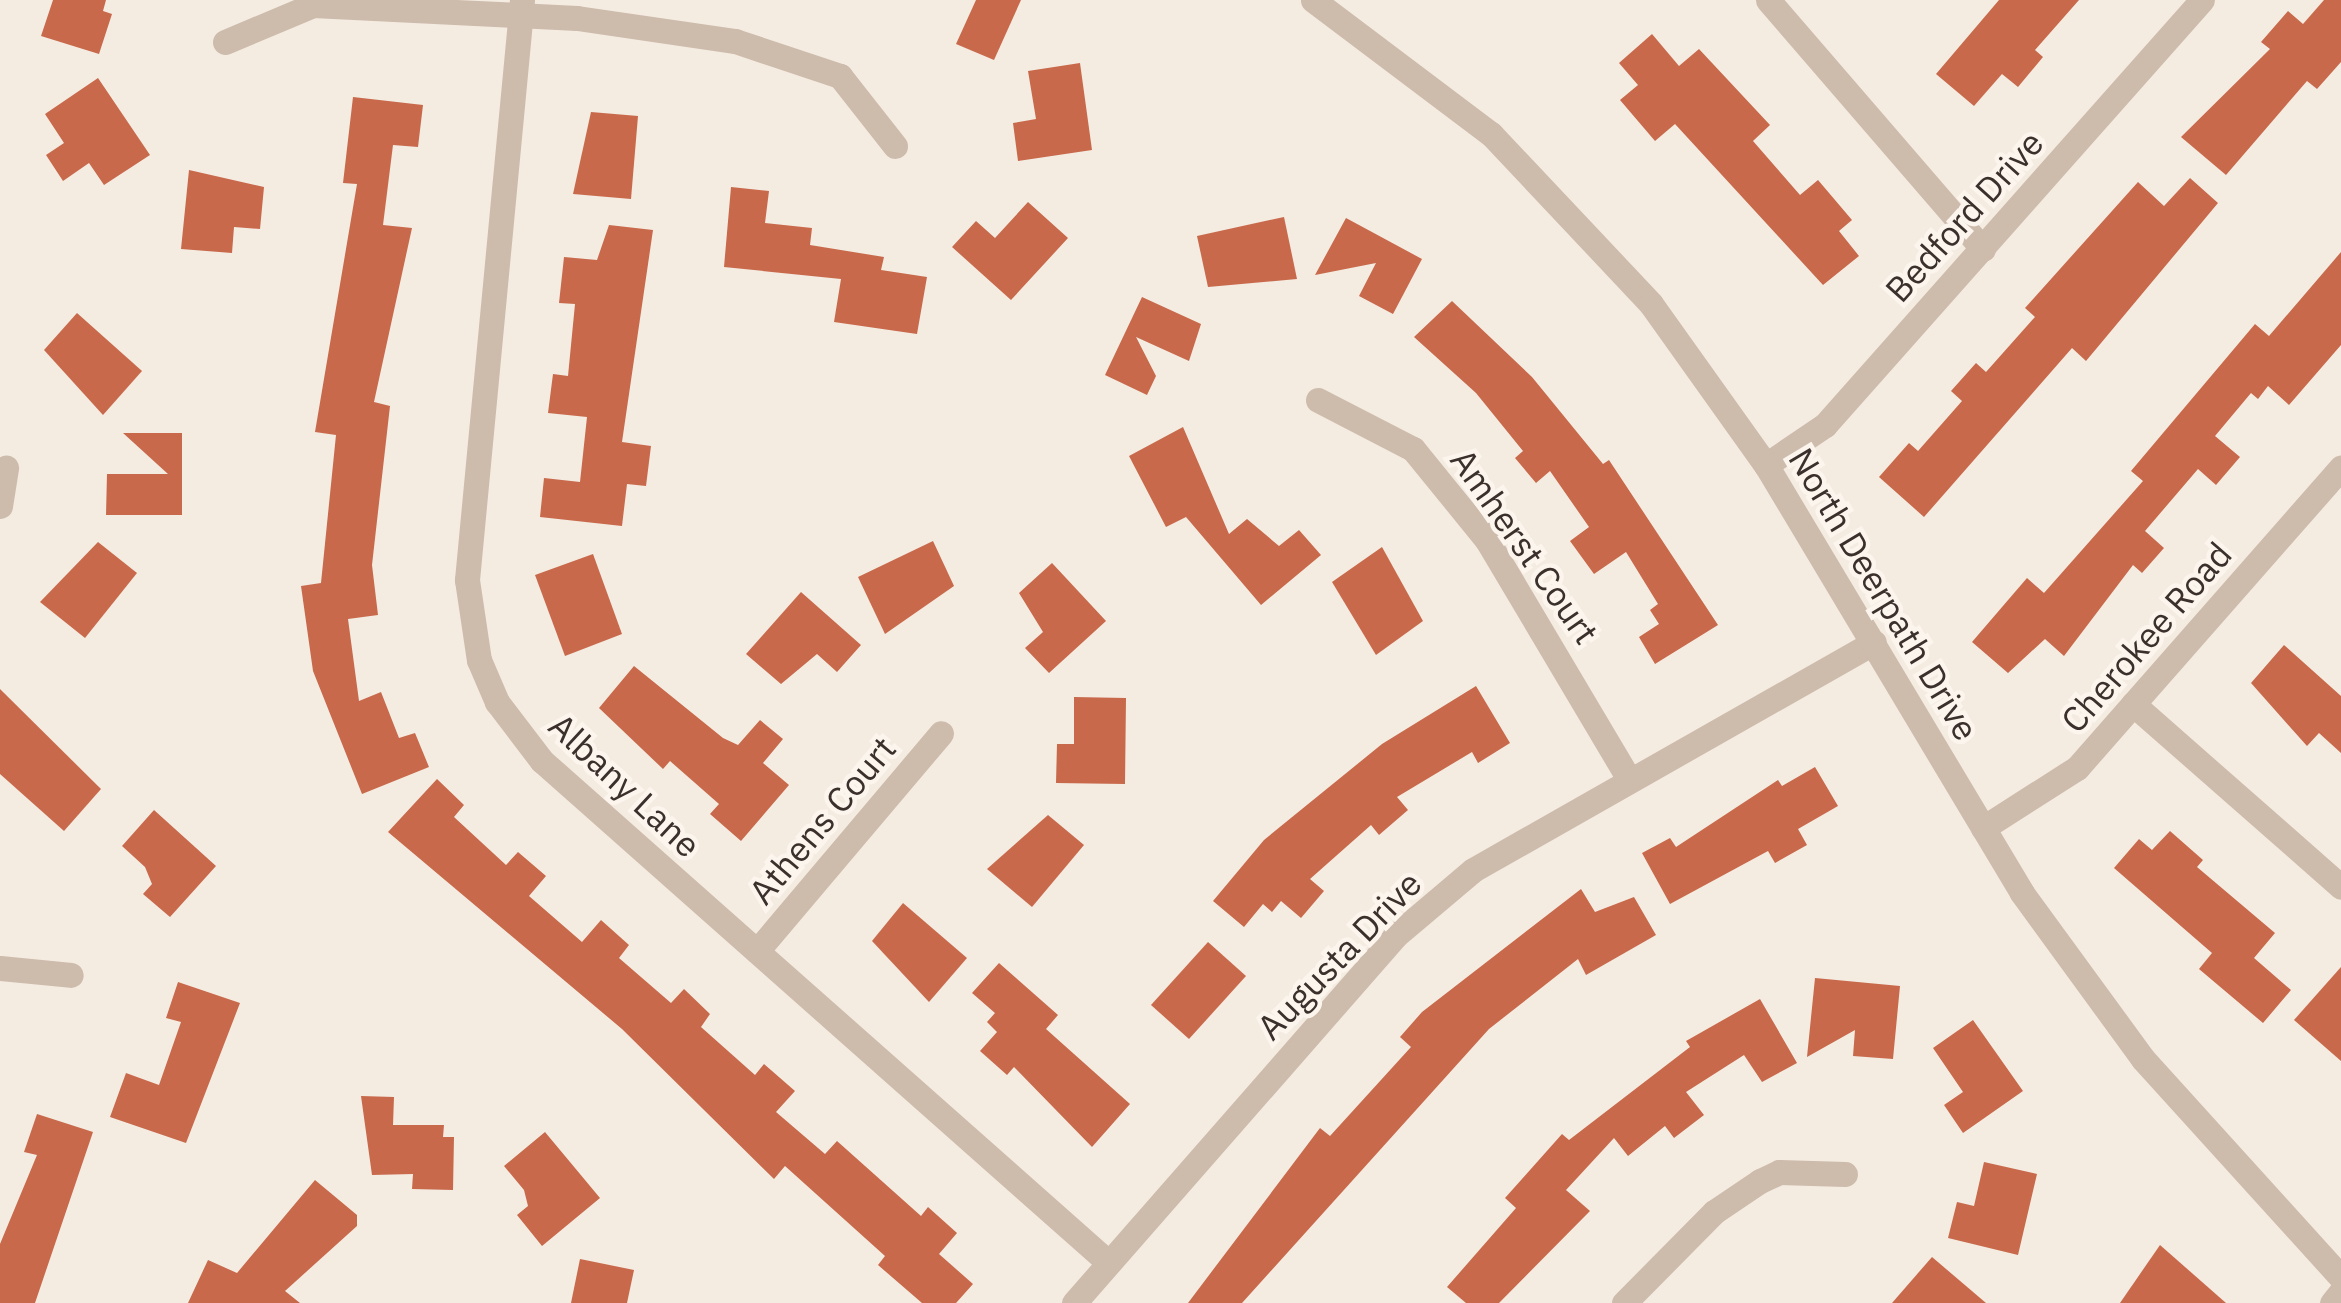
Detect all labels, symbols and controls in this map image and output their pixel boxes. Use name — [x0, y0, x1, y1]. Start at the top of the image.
street label: Bedford Drive — [1876, 122, 2052, 310]
street label: Amherst Court — [1442, 440, 1608, 652]
street label: North Deerpath Drive — [1780, 440, 1988, 748]
street label: Cherokee Road — [2052, 533, 2240, 741]
street label: Albany Lane — [541, 704, 709, 866]
street label: Athens Court — [740, 728, 904, 912]
street label: Augusta Drive — [1248, 862, 1430, 1048]

